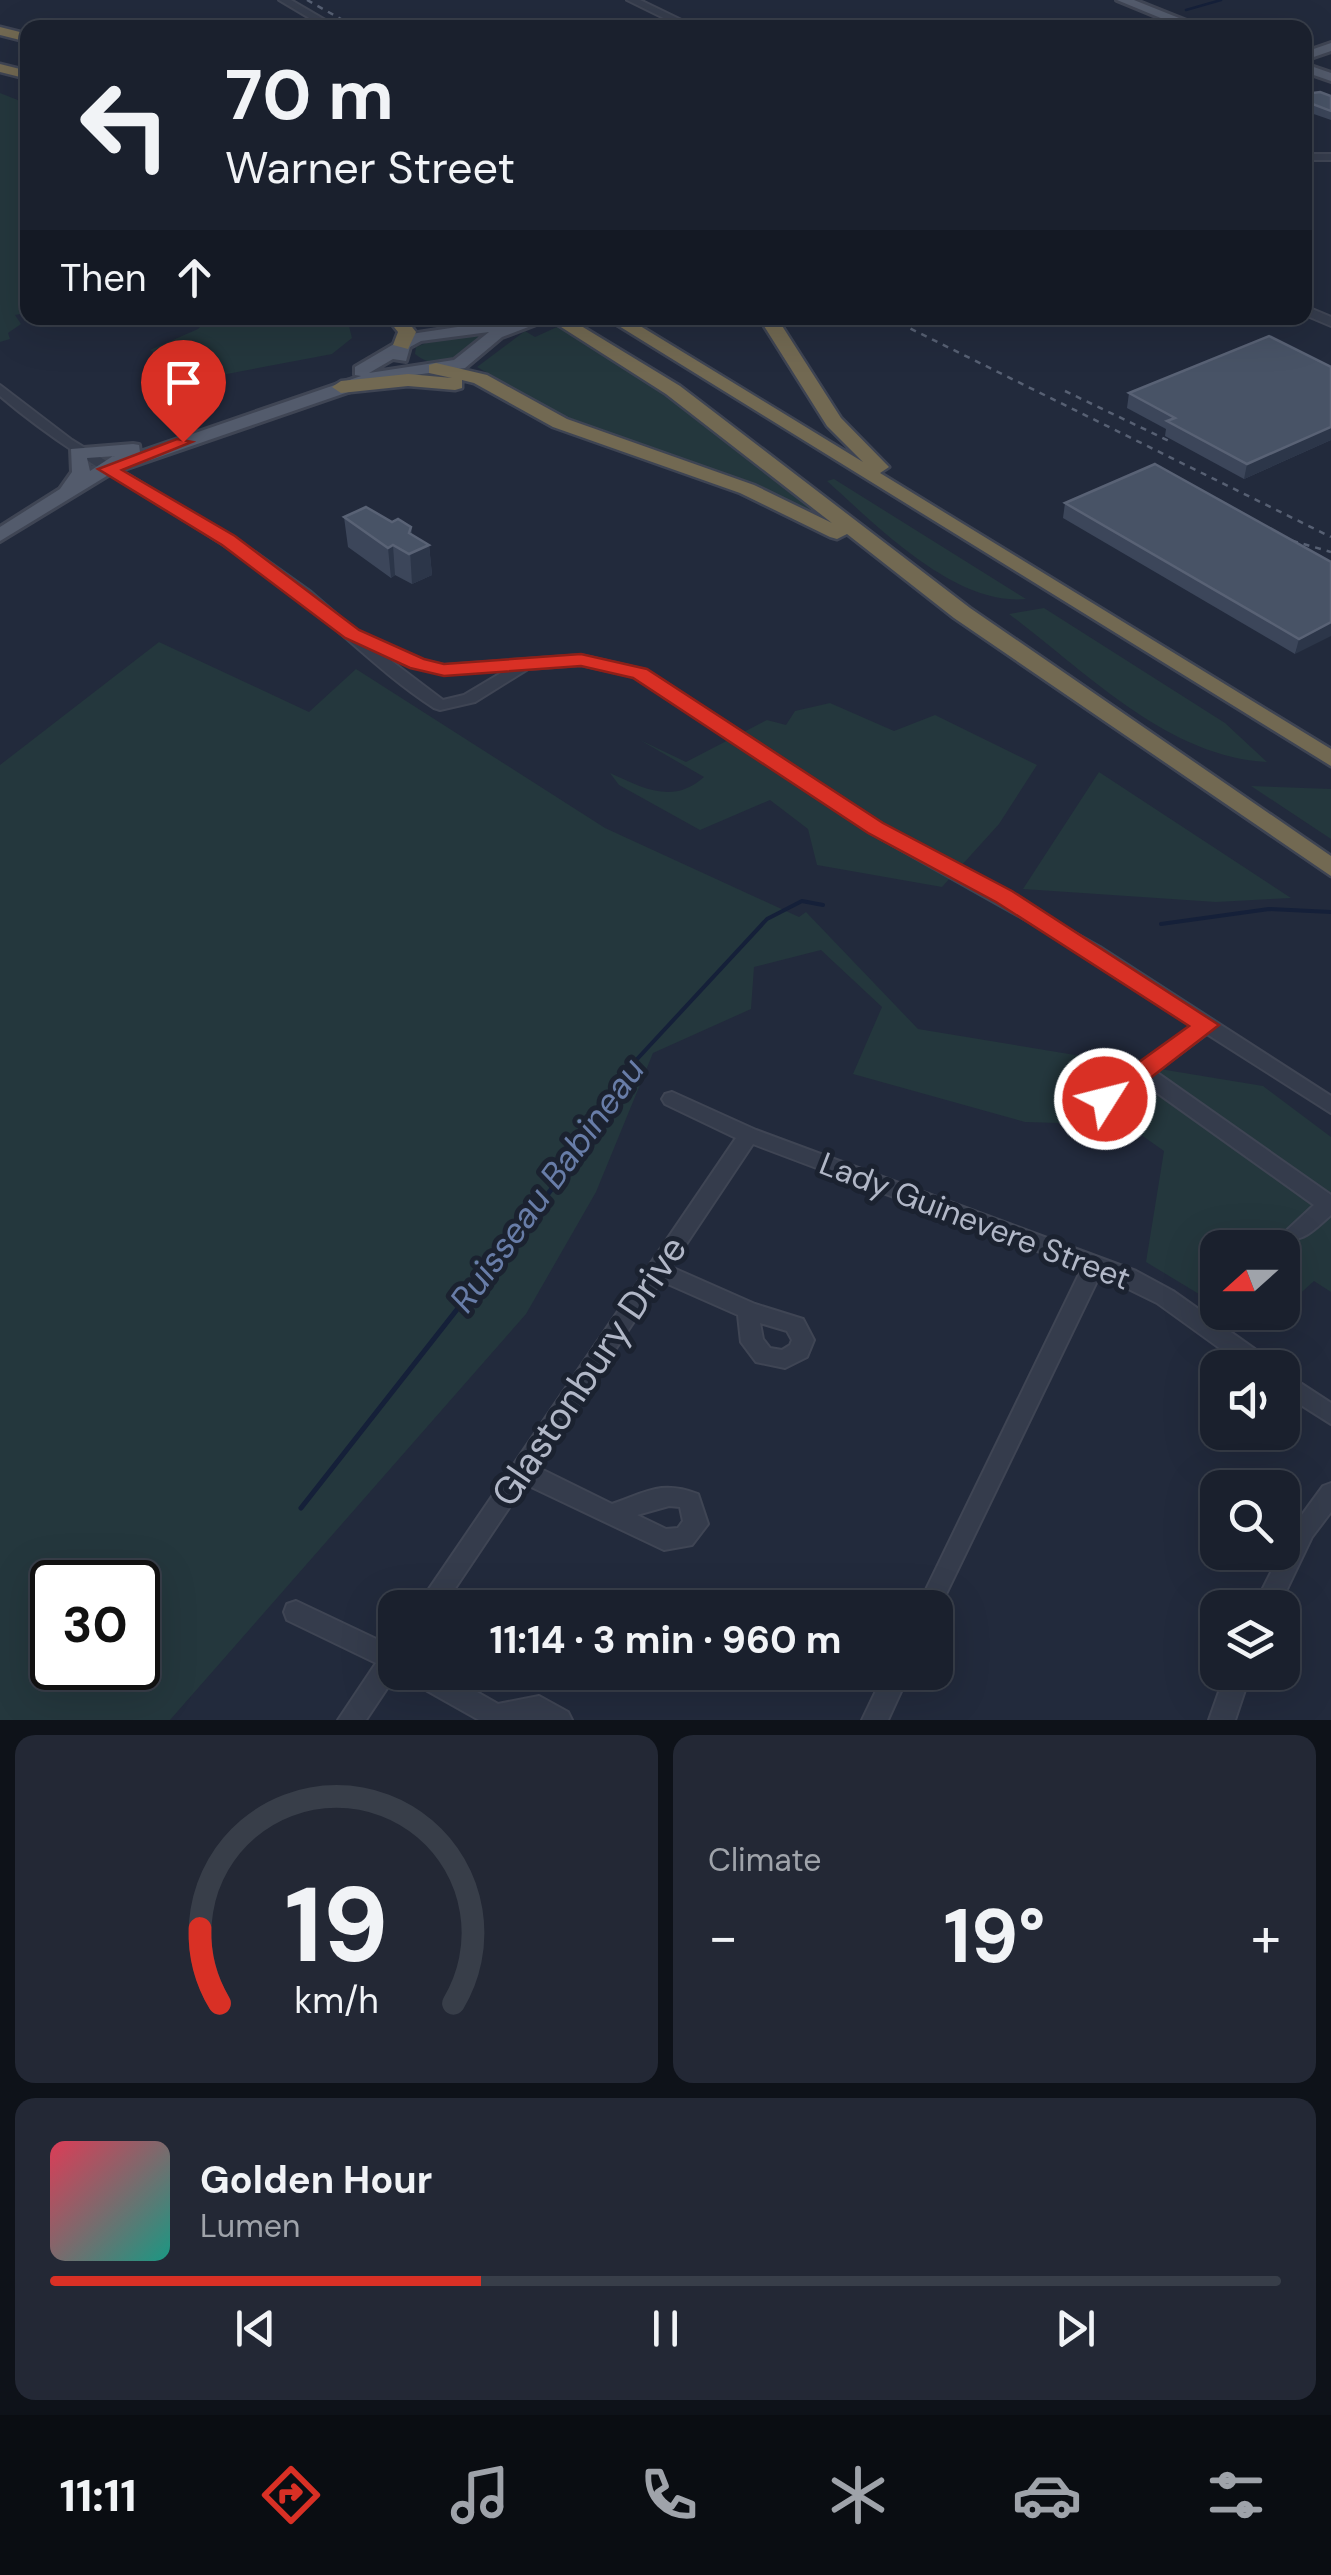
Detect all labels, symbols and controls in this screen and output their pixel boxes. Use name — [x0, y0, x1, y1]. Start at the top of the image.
text: 70 m — [225, 50, 394, 141]
icon: left — [60, 60, 190, 190]
text: Warner Street — [225, 138, 515, 197]
icon: ahead — [167, 250, 222, 305]
text: Then — [60, 253, 147, 303]
pin — [141, 340, 226, 443]
icon: arrive — [156, 355, 211, 410]
position arrow — [1053, 1047, 1157, 1151]
water label: Ruisseau Babineau — [439, 1049, 655, 1321]
street label: Lady Guinevere Street — [814, 1142, 1136, 1300]
street label: Glastonbury Drive — [480, 1226, 698, 1516]
north arrow — [1200, 1230, 1300, 1330]
map controls — [1200, 1230, 1300, 1690]
button: sound — [1200, 1350, 1300, 1450]
button: search — [1200, 1470, 1300, 1570]
speed limit sign: 30 — [30, 1560, 160, 1690]
button: layers — [1200, 1590, 1300, 1690]
text: 11:14 · 3 min · 960 m — [490, 1615, 841, 1665]
text: Climate — [708, 1839, 822, 1881]
text: 19 — [285, 1858, 388, 1993]
text: 19° — [943, 1888, 1046, 1985]
text: − — [708, 1901, 738, 1973]
text: + — [1251, 1901, 1281, 1973]
text: km/h — [294, 1978, 379, 2024]
text: Golden Hour — [200, 2155, 432, 2205]
text: Lumen — [200, 2205, 300, 2247]
icon: previous — [228, 2301, 283, 2356]
icon: pause — [638, 2301, 693, 2356]
icon: next — [1048, 2301, 1103, 2356]
icon: directions — [256, 2460, 326, 2530]
icon: music — [445, 2460, 515, 2530]
icon: phone — [634, 2460, 704, 2530]
icon: climate — [823, 2460, 893, 2530]
icon: car — [1012, 2460, 1082, 2530]
icon: filters — [1201, 2460, 1271, 2530]
text: 11:11 — [60, 2466, 137, 2525]

